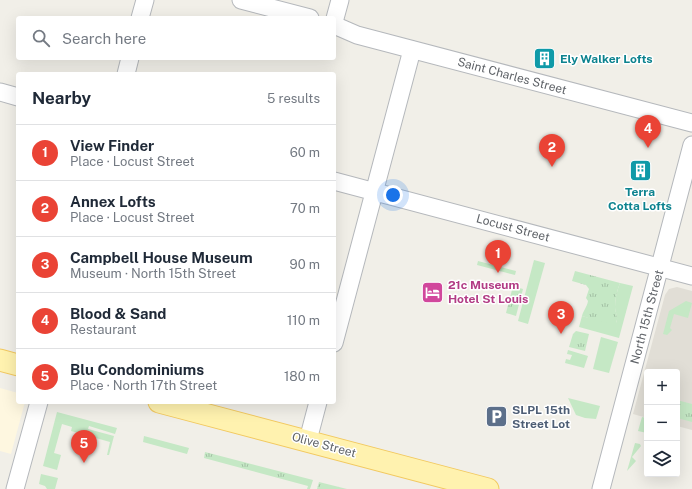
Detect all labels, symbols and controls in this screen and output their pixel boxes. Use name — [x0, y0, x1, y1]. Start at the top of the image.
search box — [16, 16, 336, 60]
icon: search — [30, 27, 52, 49]
text: Search here — [62, 30, 146, 47]
building icon: Ely Walker Lofts — [531, 46, 557, 72]
place label: Ely Walker Lofts — [560, 52, 653, 66]
street label: Saint Charles Street — [456, 55, 568, 97]
text: Nearby — [32, 88, 91, 108]
text: 5 results — [267, 91, 320, 106]
pin: 4 — [635, 115, 661, 148]
pin: 2 — [539, 134, 565, 167]
text: View Finder — [70, 137, 154, 154]
text: 1 — [42, 145, 48, 160]
text: 60 m — [290, 145, 320, 160]
text: Place · Locust Street — [70, 154, 195, 169]
building icon: Terra Cotta Lofts — [627, 158, 653, 184]
your location — [383, 185, 403, 205]
place label: Terra Cotta Lofts — [608, 185, 672, 213]
text: Annex Lofts — [70, 193, 156, 210]
text: 2 — [41, 201, 49, 216]
text: 70 m — [290, 201, 320, 216]
text: Place · Locust Street — [70, 210, 195, 225]
street label: Locust Street — [475, 211, 552, 245]
pin: 1 — [485, 240, 511, 273]
text: Campbell House Museum — [70, 249, 253, 266]
text: 3 — [41, 257, 49, 272]
text: 90 m — [290, 257, 320, 272]
text: Museum · North 15th Street — [70, 266, 236, 281]
street label: North 15th Street — [628, 268, 666, 366]
place label: 21c Museum Hotel St Louis — [448, 278, 528, 306]
hotel icon: 21c Museum Hotel St Louis — [420, 279, 446, 305]
pin: 3 — [548, 301, 574, 334]
text: Blood & Sand — [70, 305, 166, 322]
text: 4 — [41, 313, 49, 328]
text: 110 m — [287, 313, 320, 328]
text: Restaurant — [70, 322, 136, 337]
text: Blu Condominiums — [70, 361, 204, 378]
text: 5 — [41, 369, 49, 384]
text: 180 m — [284, 369, 320, 384]
map controls — [644, 369, 680, 477]
button: + — [644, 369, 680, 405]
text: Place · North 17th Street — [70, 378, 217, 393]
place label: SLPL 15th Street Lot — [512, 403, 570, 431]
parking icon: SLPL 15th Street Lot — [484, 404, 510, 430]
button: − — [644, 405, 680, 441]
pin: 5 — [71, 430, 97, 463]
street label: Olive Street — [290, 430, 358, 460]
button: layers — [644, 441, 680, 477]

